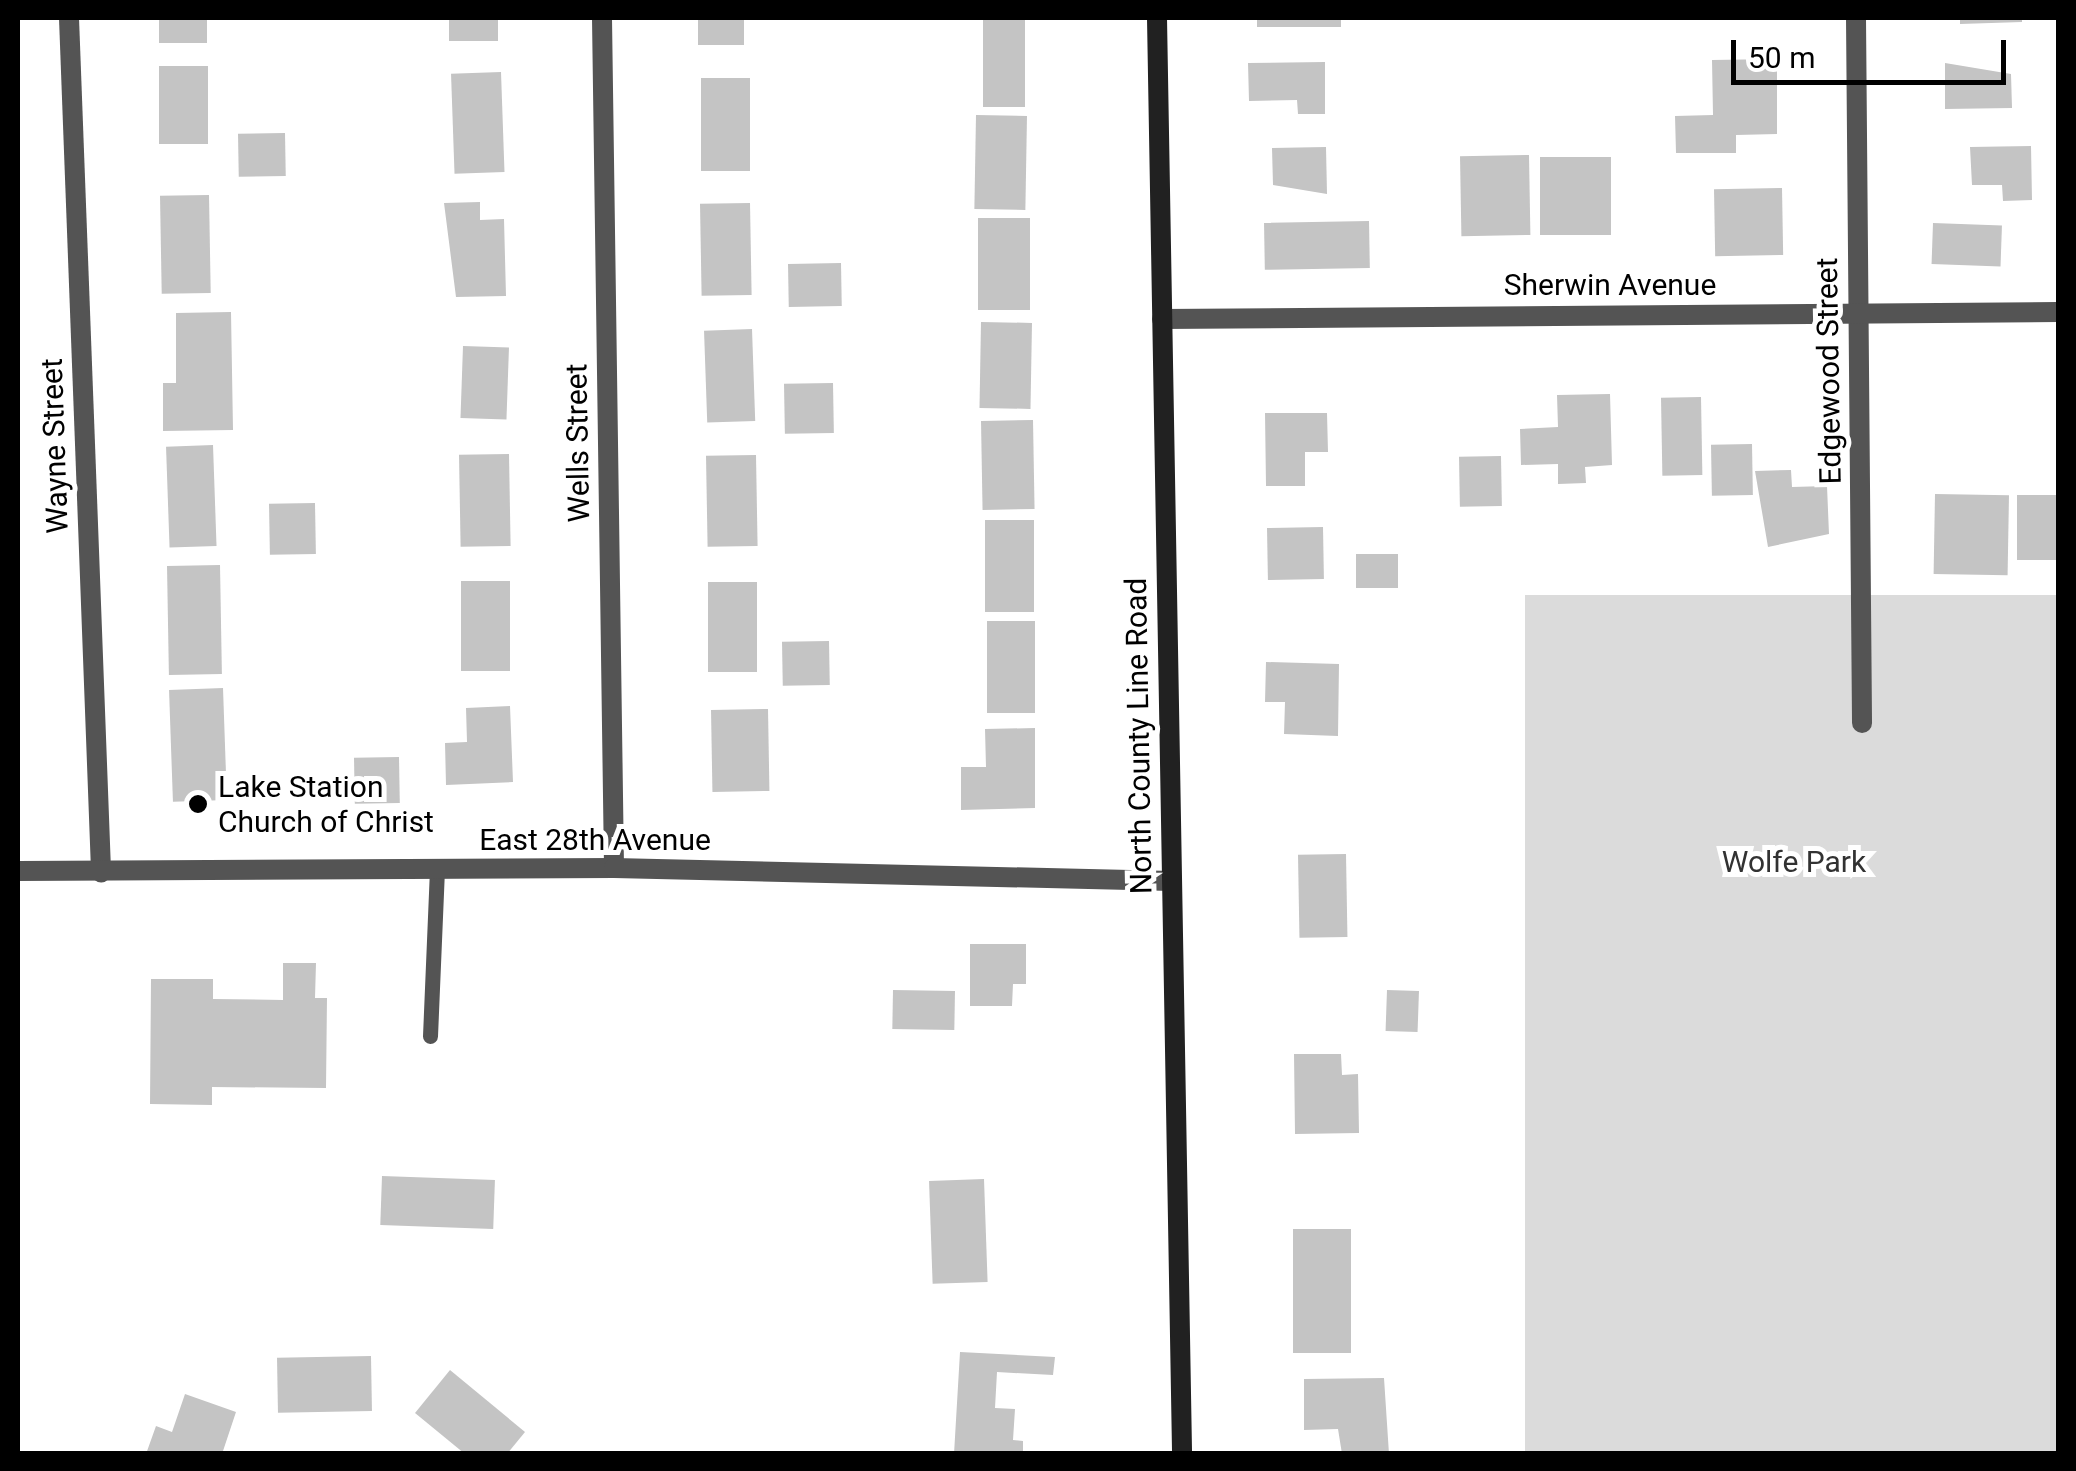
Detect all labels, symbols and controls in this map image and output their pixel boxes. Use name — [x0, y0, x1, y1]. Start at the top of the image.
scale bar — [1736, 20, 2011, 82]
text: 50 m — [1748, 40, 1815, 75]
street label: Edgewood Street — [1809, 257, 1849, 485]
street label: Sherwin Avenue — [1504, 267, 1716, 303]
street label: Wayne Street — [34, 358, 76, 534]
street label: Wells Street — [559, 363, 597, 523]
street label: North County Line Road — [1118, 577, 1160, 895]
place label: Lake Station Church of Christ — [218, 769, 434, 840]
marker: Lake Station Church of Christ — [187, 793, 209, 815]
street label: East 28th Avenue — [479, 822, 711, 858]
park label: Wolfe Park — [1722, 844, 1866, 880]

